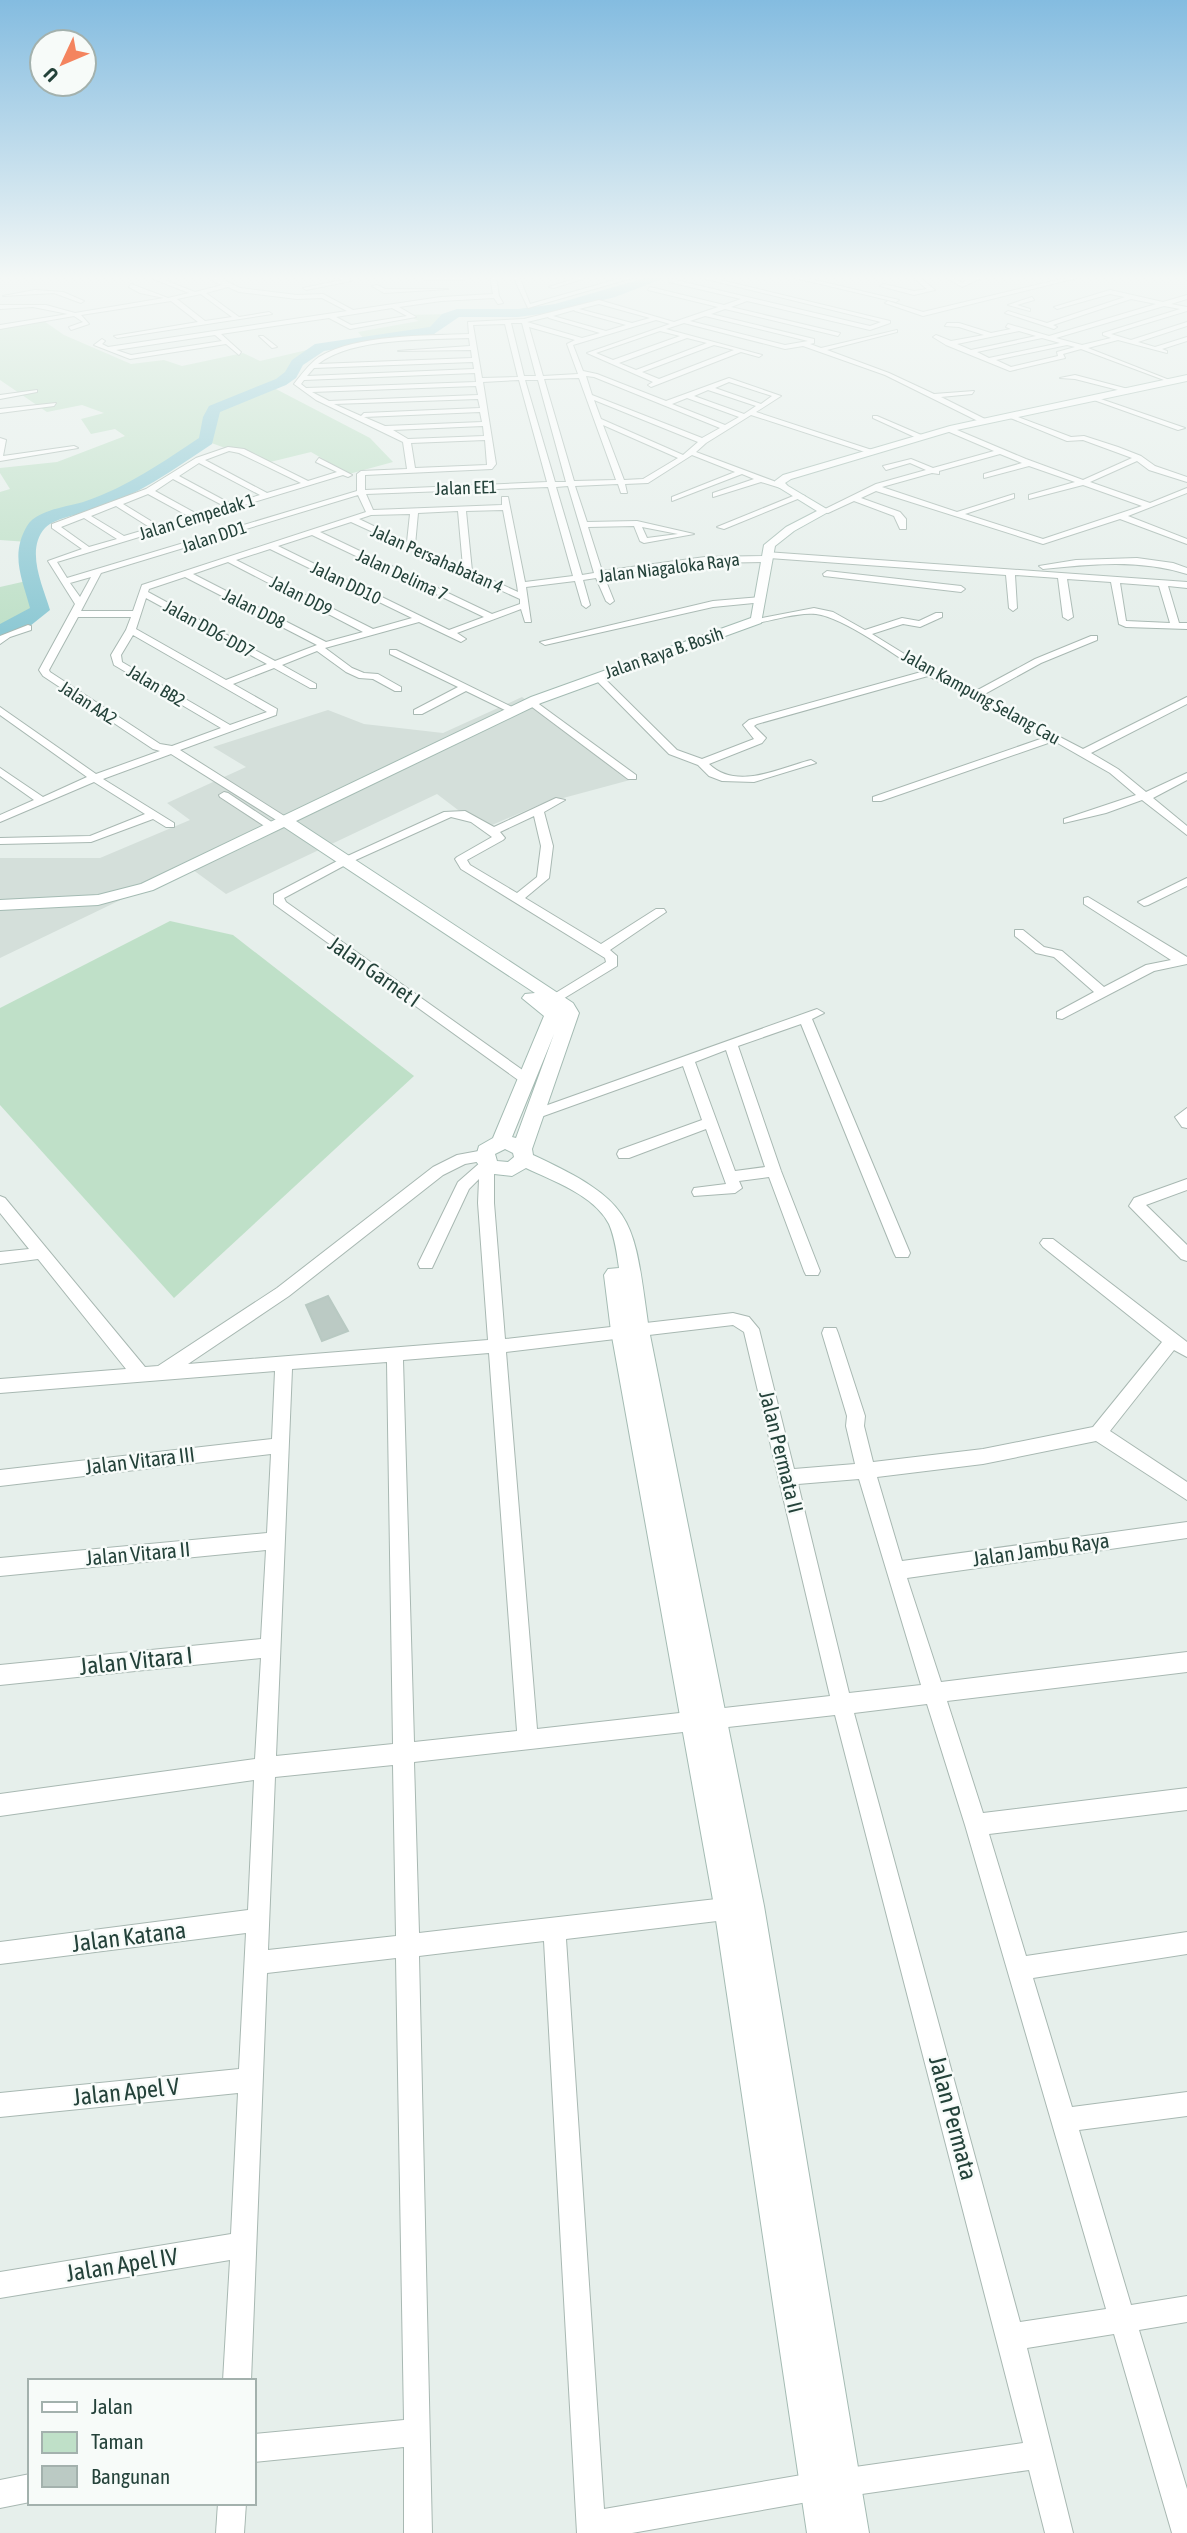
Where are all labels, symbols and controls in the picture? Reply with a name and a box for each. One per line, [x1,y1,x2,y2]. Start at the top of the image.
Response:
north arrow [28,28,98,98]
text: U [39,63,63,86]
street label: Jalan EE1 [435,476,497,499]
street label: Jalan Cempedak 1 [136,489,257,544]
street label: Jalan DD1 [179,516,249,557]
street label: Jalan Persahabatan 4 [368,520,507,597]
street label: Jalan Delima 7 [353,544,451,605]
street label: Jalan Niagaloka Raya [597,548,741,587]
street label: Jalan DD10 [308,557,385,609]
street label: Jalan DD9 [267,571,336,620]
street label: Jalan DD8 [220,584,289,633]
street label: Jalan DD6-DD7 [160,595,258,662]
street label: Jalan Raya B. Bosih [602,622,726,683]
street label: Jalan Kampung Selang Cau [899,644,1064,749]
street label: Jalan BB2 [123,660,189,711]
street label: Jalan AA2 [55,676,121,729]
street label: Jalan Garnet I [324,931,425,1011]
street label: Jalan Permata II [755,1388,809,1515]
street label: Jalan Vitara III [84,1441,196,1479]
street label: Jalan Jambu Raya [971,1528,1111,1570]
street label: Jalan Vitara II [85,1536,191,1570]
street label: Jalan Vitara I [78,1641,194,1680]
street label: Jalan Katana [70,1916,187,1957]
street label: Jalan Permata [924,2053,983,2183]
street label: Jalan Apel V [71,2072,181,2111]
street label: Jalan Apel IV [64,2242,180,2287]
legend [28,2379,256,2505]
text: Jalan [91,2394,133,2418]
text: Taman [91,2429,144,2453]
text: Bangunan [91,2464,170,2488]

